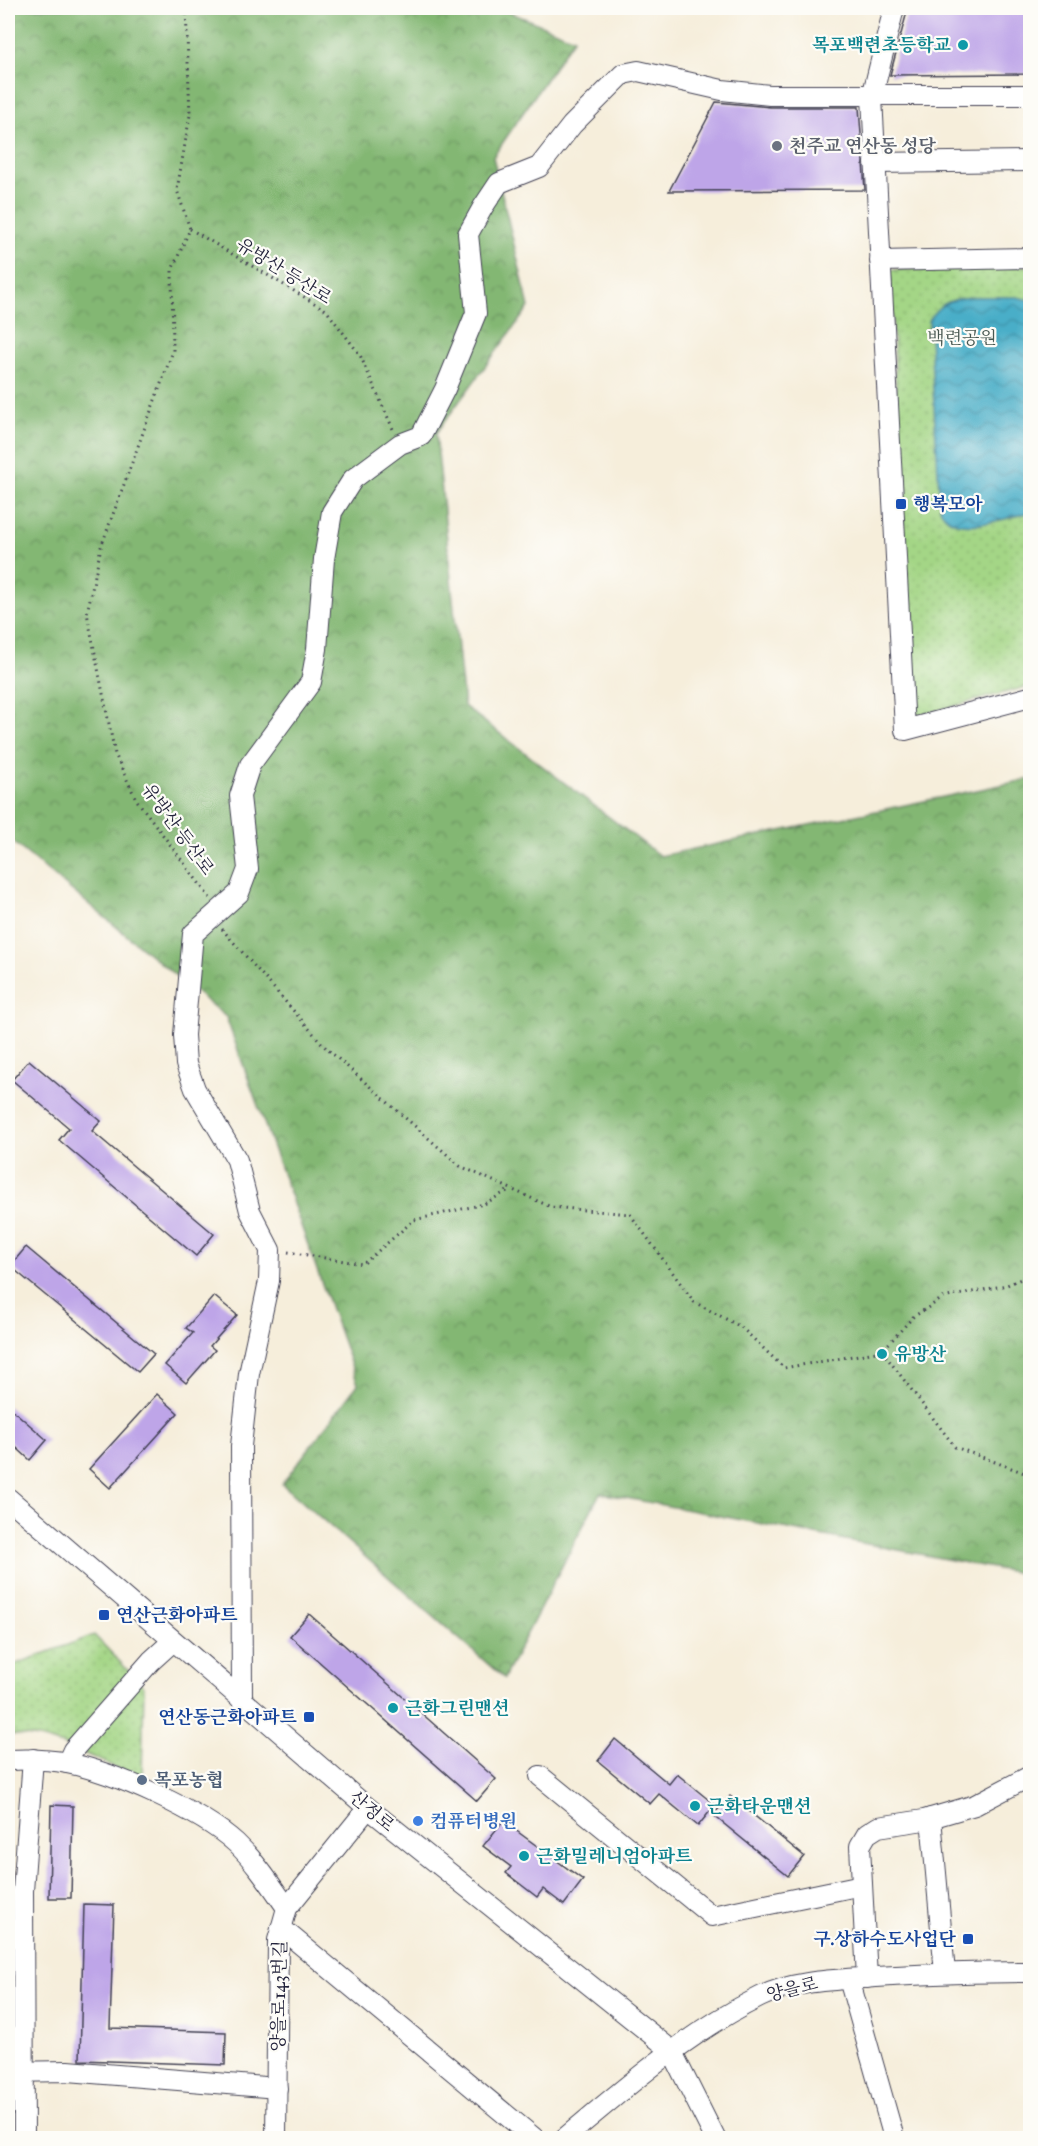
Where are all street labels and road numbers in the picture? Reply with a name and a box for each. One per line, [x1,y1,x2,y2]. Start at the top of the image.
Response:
street label: 유방산 등산로 [232,233,336,309]
street label: 유방산 등산로 [137,779,219,879]
street label: 산정로 [345,1786,399,1836]
street label: 양을로143번길 [267,1940,291,2052]
street label: 양을로 [764,1972,820,2006]

